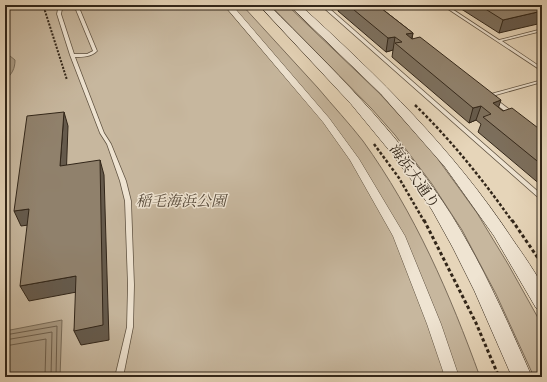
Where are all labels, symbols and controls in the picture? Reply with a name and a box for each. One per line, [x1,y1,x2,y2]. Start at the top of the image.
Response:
street label: 海浜大通り [386,140,444,212]
park label: 稲毛海浜公園 [136,191,229,210]

